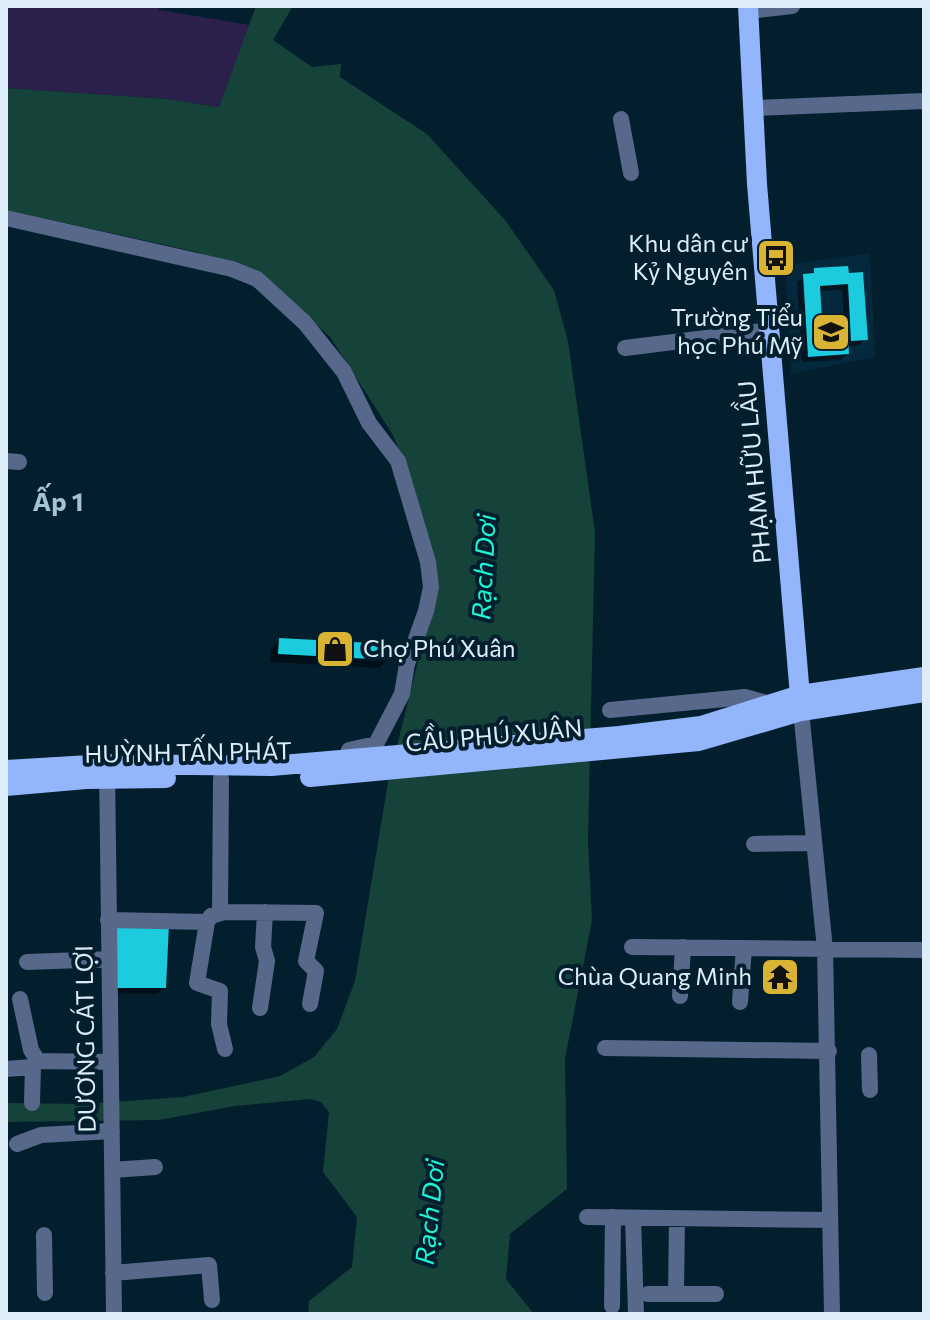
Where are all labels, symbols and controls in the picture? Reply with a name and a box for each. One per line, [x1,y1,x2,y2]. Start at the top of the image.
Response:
place label: Khu dân cư Kỷ Nguyên [628,228,749,285]
bus stop icon: Khu dân cư Kỷ Nguyên [755,237,797,279]
place label: Trường Tiểu học Phú Mỹ [671,302,803,359]
school or university icon: Trường Tiểu học Phú Mỹ [810,311,852,353]
street label: PHẠM HỮU LẦU [729,379,776,565]
district label: Ấp 1 [33,482,83,516]
water label: Rạch Dơi [464,512,501,621]
shop icon: Chợ Phú Xuân [314,628,356,670]
place label: Chợ Phú Xuân [363,633,515,662]
street label: CẦU PHÚ XUÂN [404,710,583,757]
street label: HUỲNH TẤN PHÁT [84,733,292,768]
street label: DƯƠNG CÁT LỢI [68,945,101,1133]
temple icon: Chùa Quang Minh [759,956,801,998]
place label: Chùa Quang Minh [558,961,752,990]
water label: Rạch Dơi [408,1156,450,1266]

